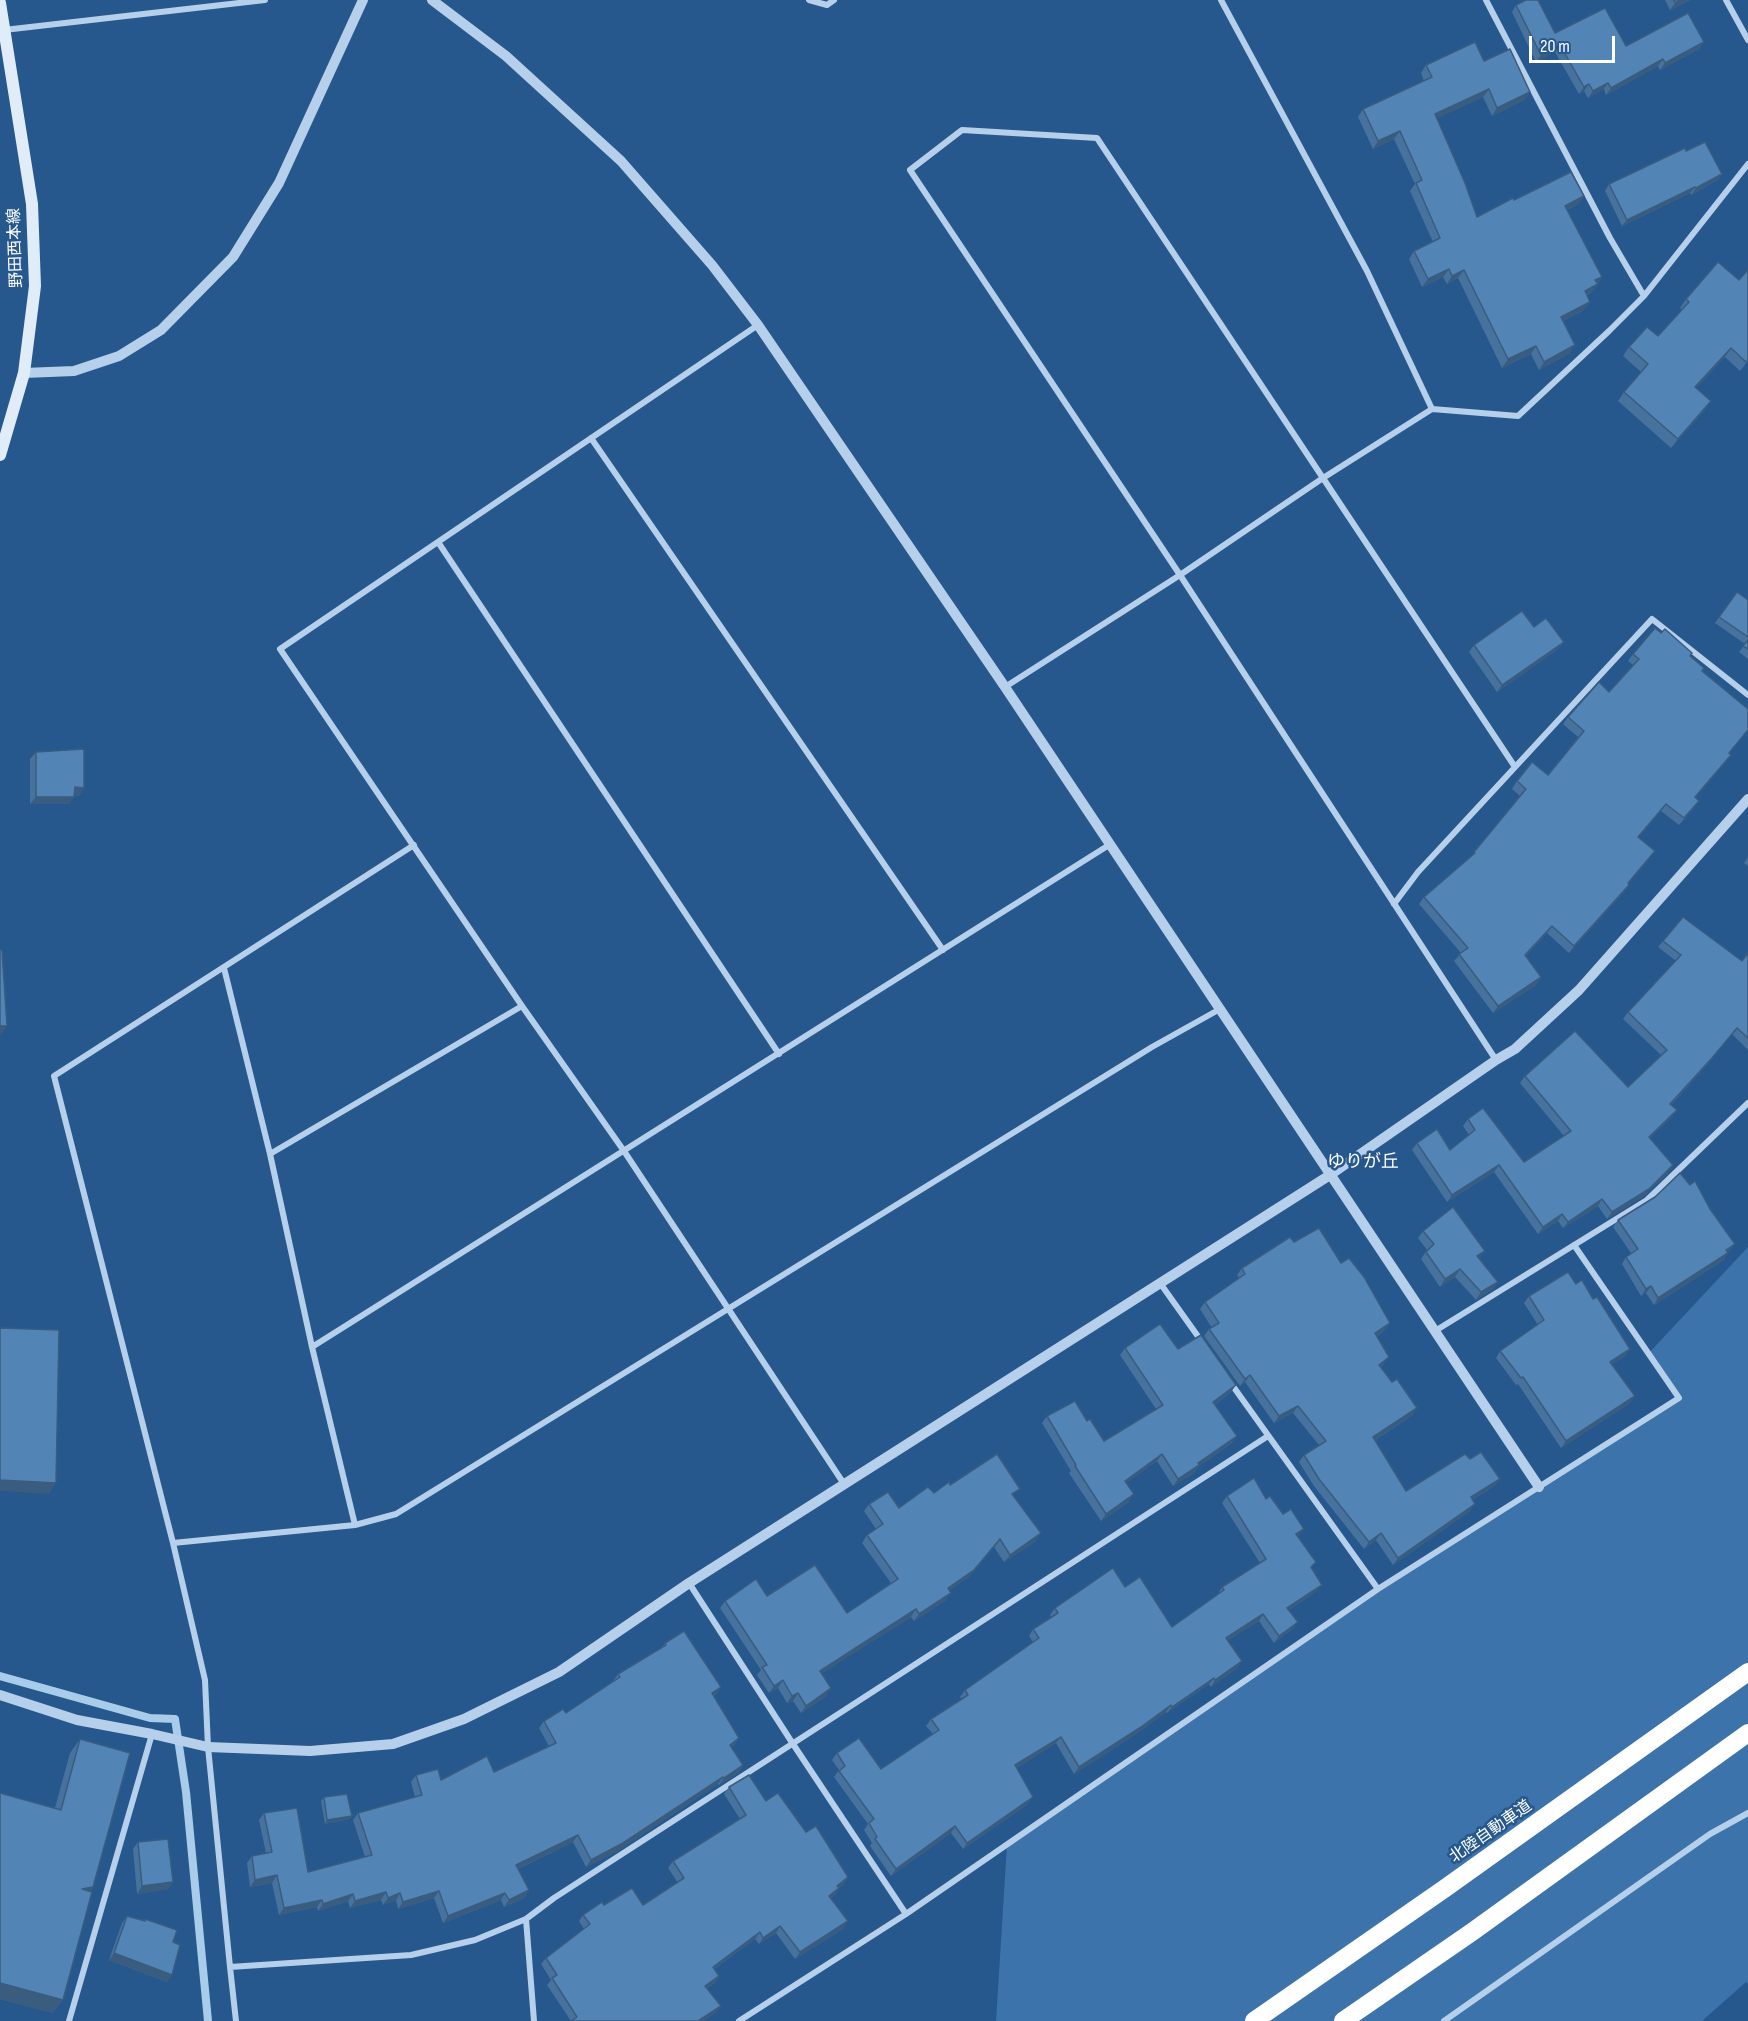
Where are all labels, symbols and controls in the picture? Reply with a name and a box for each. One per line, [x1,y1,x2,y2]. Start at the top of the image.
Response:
scale bar [1532,24,1618,62]
text: 20 m [1540,36,1570,57]
street label: 野田西本線 [5,208,27,288]
district label: ゆりが丘 [1327,1151,1399,1173]
street label: 北陸自動車道 [1446,1797,1536,1867]

